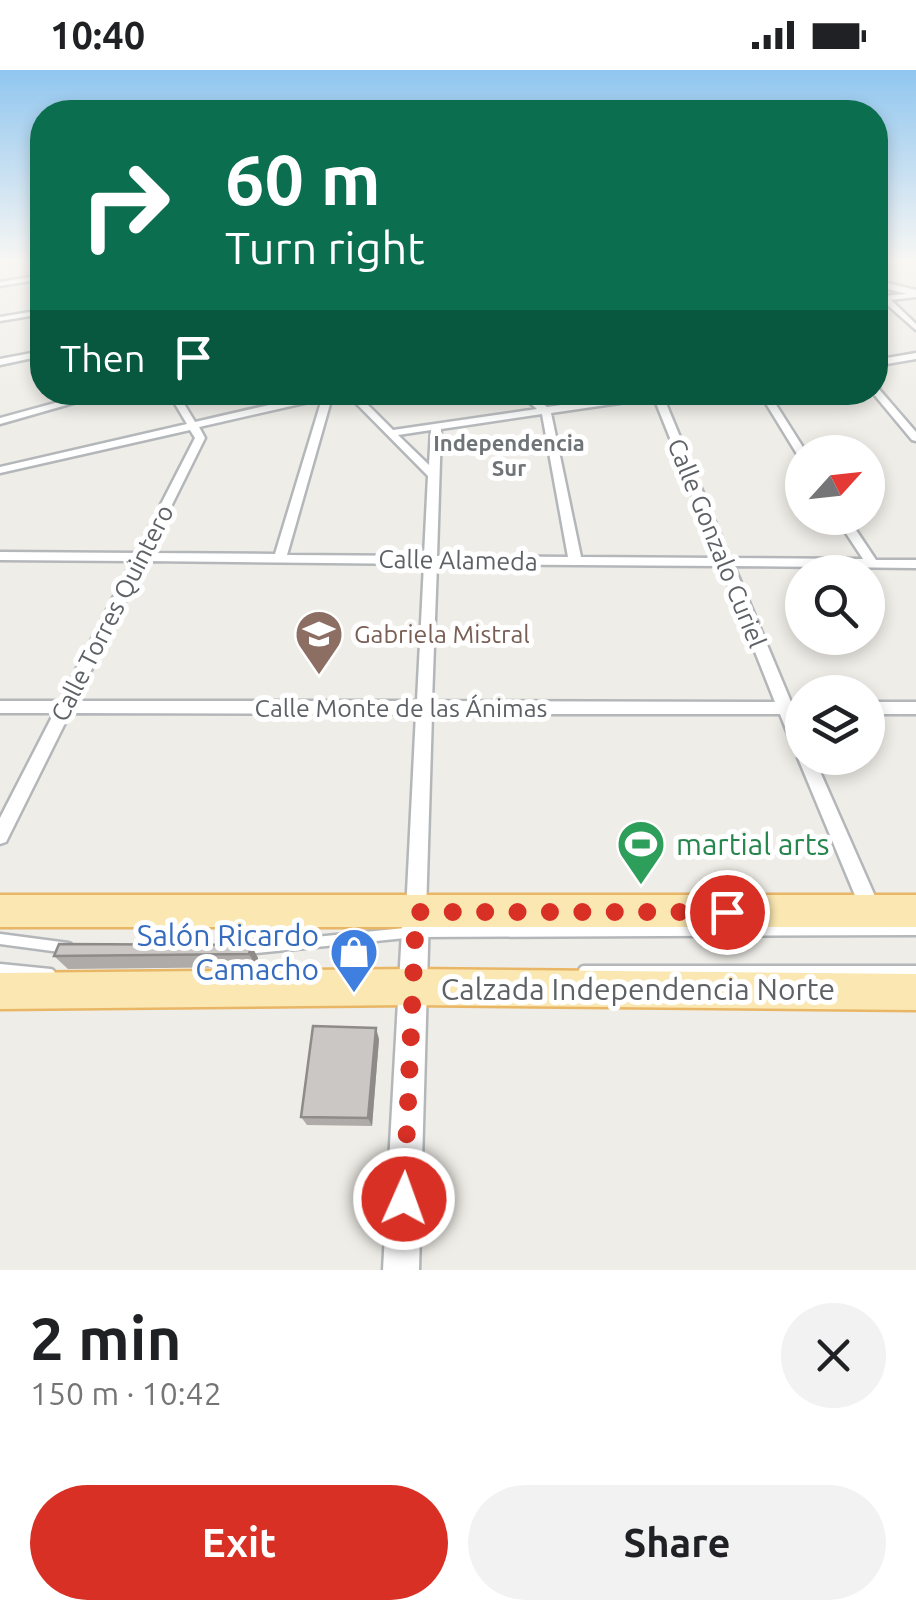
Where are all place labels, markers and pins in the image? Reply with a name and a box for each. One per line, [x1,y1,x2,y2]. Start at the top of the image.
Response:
school or university icon: Gabriela Mistral [293,608,345,676]
place label: Gabriela Mistral [354,620,530,648]
sports icon: martial arts [615,818,667,886]
place label: martial arts [676,827,830,861]
pin [685,870,770,955]
place label: Salón Ricardo Camacho [137,918,319,986]
shop icon: Salón Ricardo Camacho [328,926,380,994]

